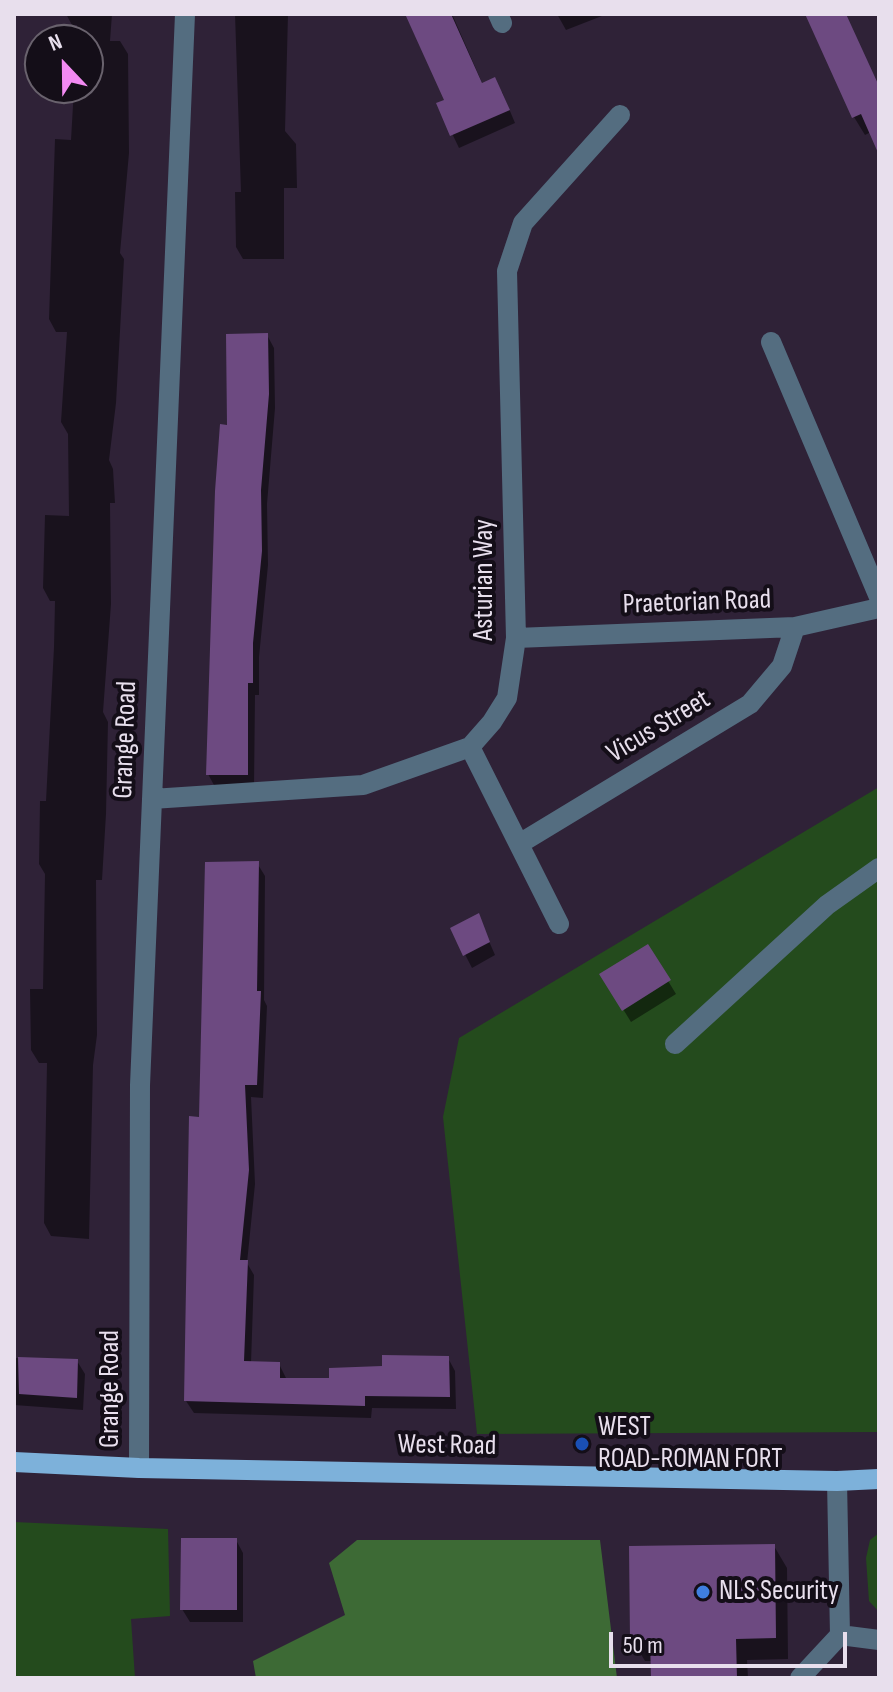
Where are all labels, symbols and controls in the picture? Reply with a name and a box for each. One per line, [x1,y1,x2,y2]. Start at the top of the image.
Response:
north arrow [24,24,104,104]
text: N [45,28,66,58]
street label: Asturian Way [468,519,502,641]
street label: Praetorian Road [622,584,772,622]
street label: Grange Road [107,681,145,799]
street label: Vicus Street [601,683,717,771]
street label: Grange Road [94,1330,128,1448]
place label: WEST ROAD-ROMAN FORT [598,1411,783,1477]
street label: West Road [397,1428,497,1464]
marker: WEST ROAD-ROMAN FORT [573,1435,591,1453]
place label: NLS Security [719,1575,839,1609]
marker: NLS Security [694,1583,712,1601]
scale bar [613,1616,851,1666]
text: 50 m [623,1631,663,1660]

